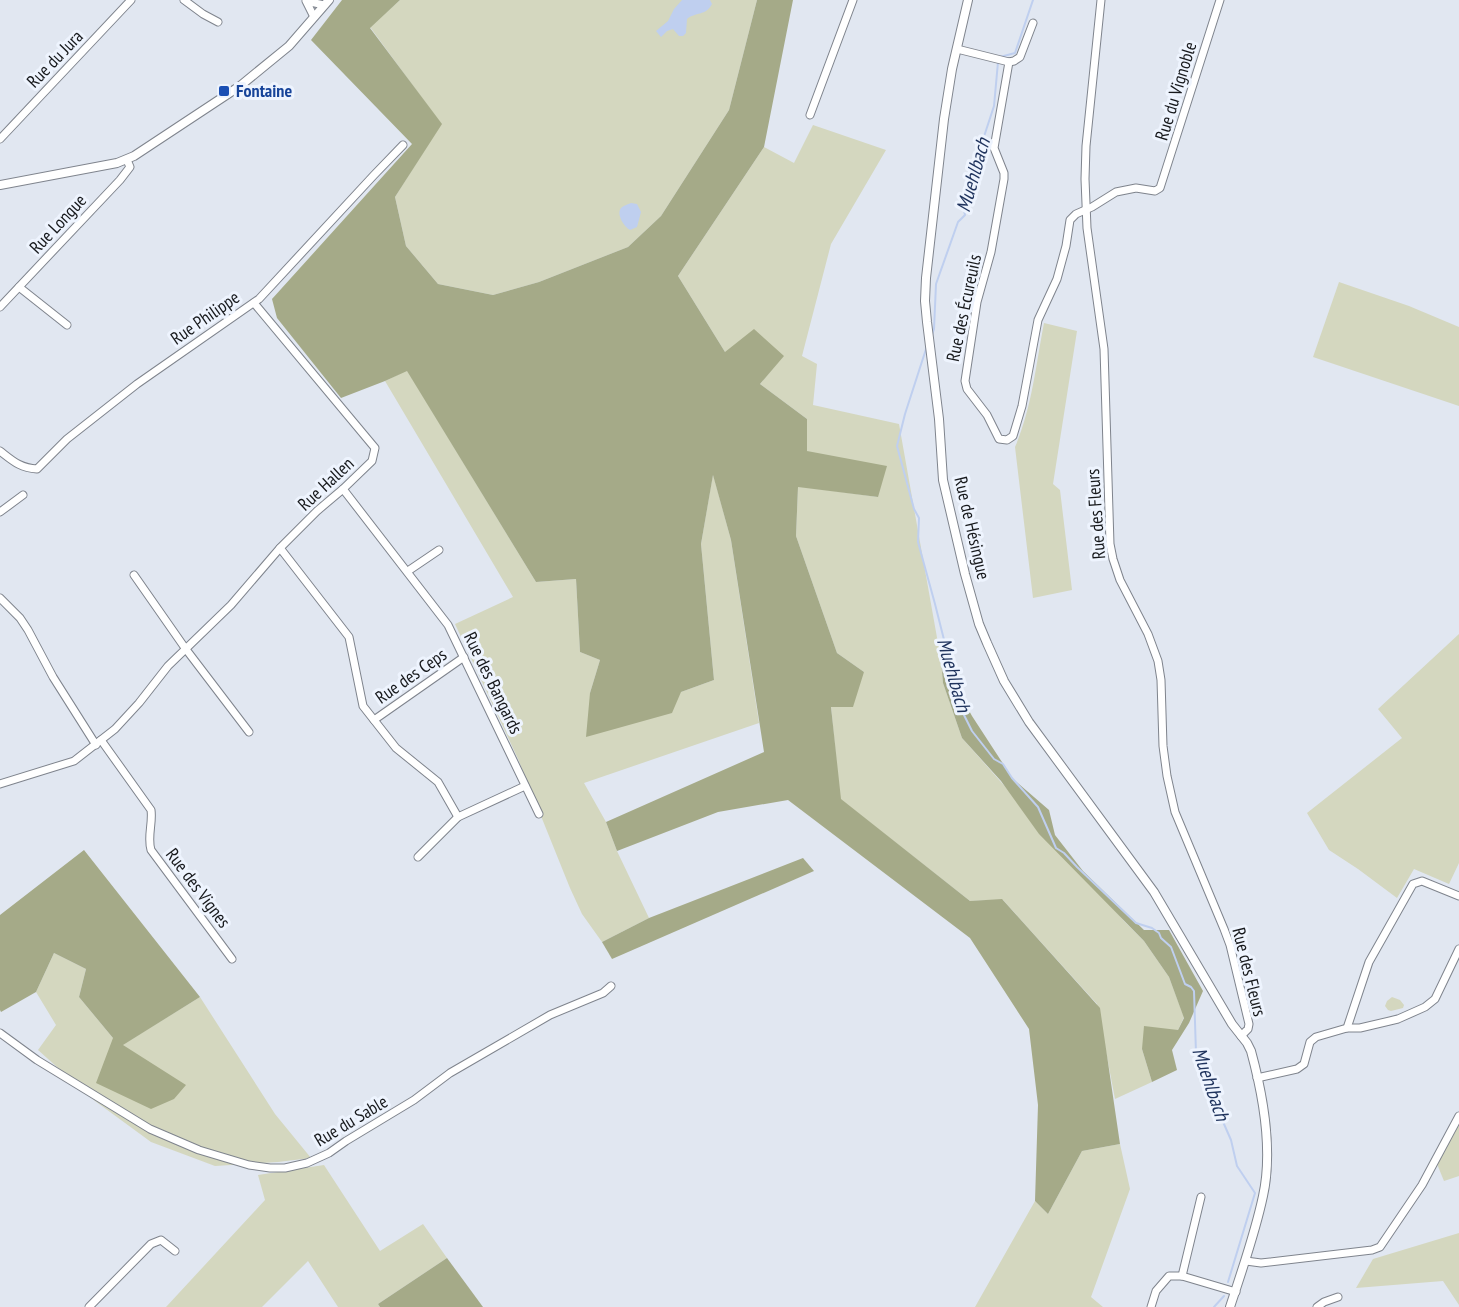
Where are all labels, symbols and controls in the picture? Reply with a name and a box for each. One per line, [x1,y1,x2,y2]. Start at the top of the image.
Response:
street label: Rue du Jura [22,25,88,92]
street label: Rue du Vignoble [1150,39,1201,143]
place label: Fontaine [236,79,292,102]
marker: Fontaine [217,84,231,98]
water label: Muehlbach [950,134,996,215]
street label: Rue Longue [24,189,91,258]
street label: Rue des Écureuils [941,252,986,364]
street label: Rue Philippe [166,286,244,350]
street label: Rue Hallen [293,452,358,515]
street label: Rue des Fleurs [1081,468,1110,560]
street label: Rue de Hésingue [950,474,995,582]
street label: Rue des Bangards [459,628,528,737]
water label: Muehlbach [931,635,977,716]
street label: Rue des Ceps [371,643,451,709]
street label: Rue des Vignes [161,843,236,932]
street label: Rue des Fleurs [1227,925,1272,1019]
water label: Muehlbach [1186,1044,1236,1125]
street label: Rue du Sable [310,1090,392,1151]

